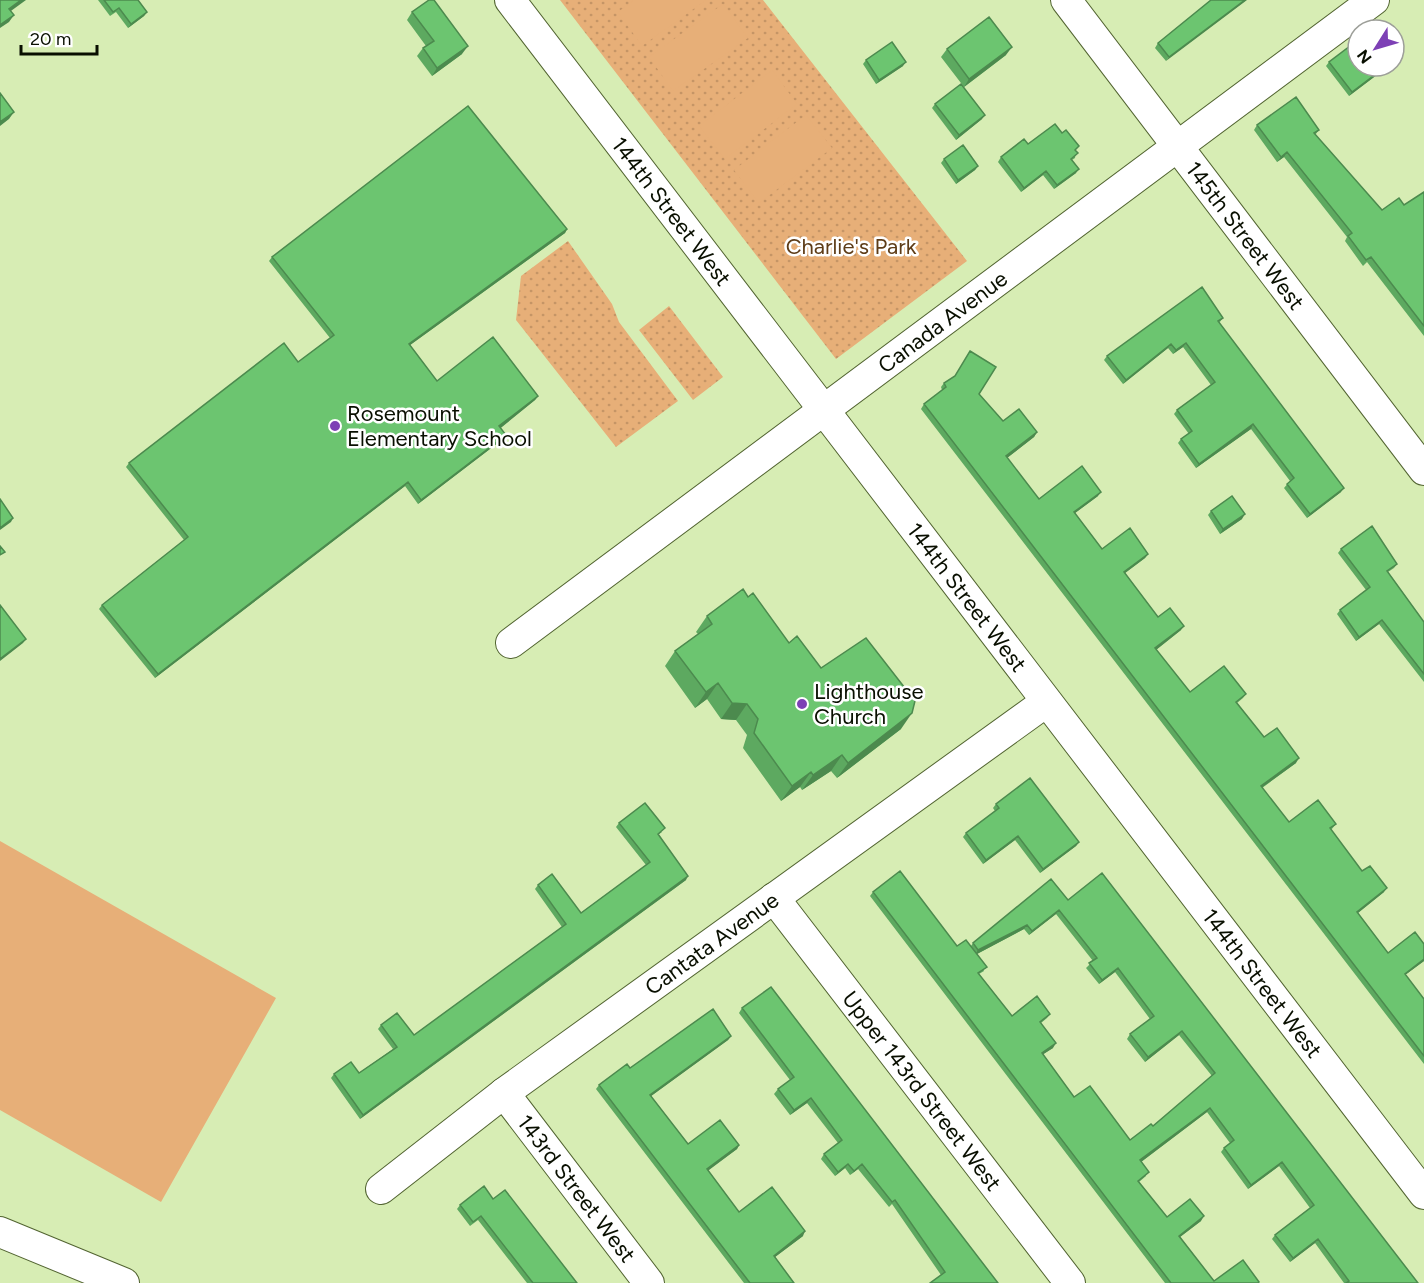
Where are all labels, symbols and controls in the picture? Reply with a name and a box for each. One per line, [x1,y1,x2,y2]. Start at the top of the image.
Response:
scale bar [21,18,98,56]
north arrow [1346,18,1406,78]
text: 20 m [30,28,71,50]
text: N [1353,46,1376,67]
street label: 144th Street West [606,132,737,291]
street label: 145th Street West [1180,156,1310,315]
park label: Charlie's Park [786,233,917,260]
street label: Canada Avenue [873,265,1013,379]
place label: Rosemount Elementary School [347,400,532,452]
marker: Rosemount Elementary School [328,419,342,433]
street label: 144th Street West [901,518,1032,677]
place label: Lighthouse Church [814,678,924,730]
marker: Lighthouse Church [795,697,809,711]
street label: Cantata Avenue [640,886,784,1001]
street label: 144th Street West [1197,904,1328,1063]
street label: Upper 143rd Street West [836,986,1007,1196]
street label: 143rd Street West [512,1110,641,1268]

